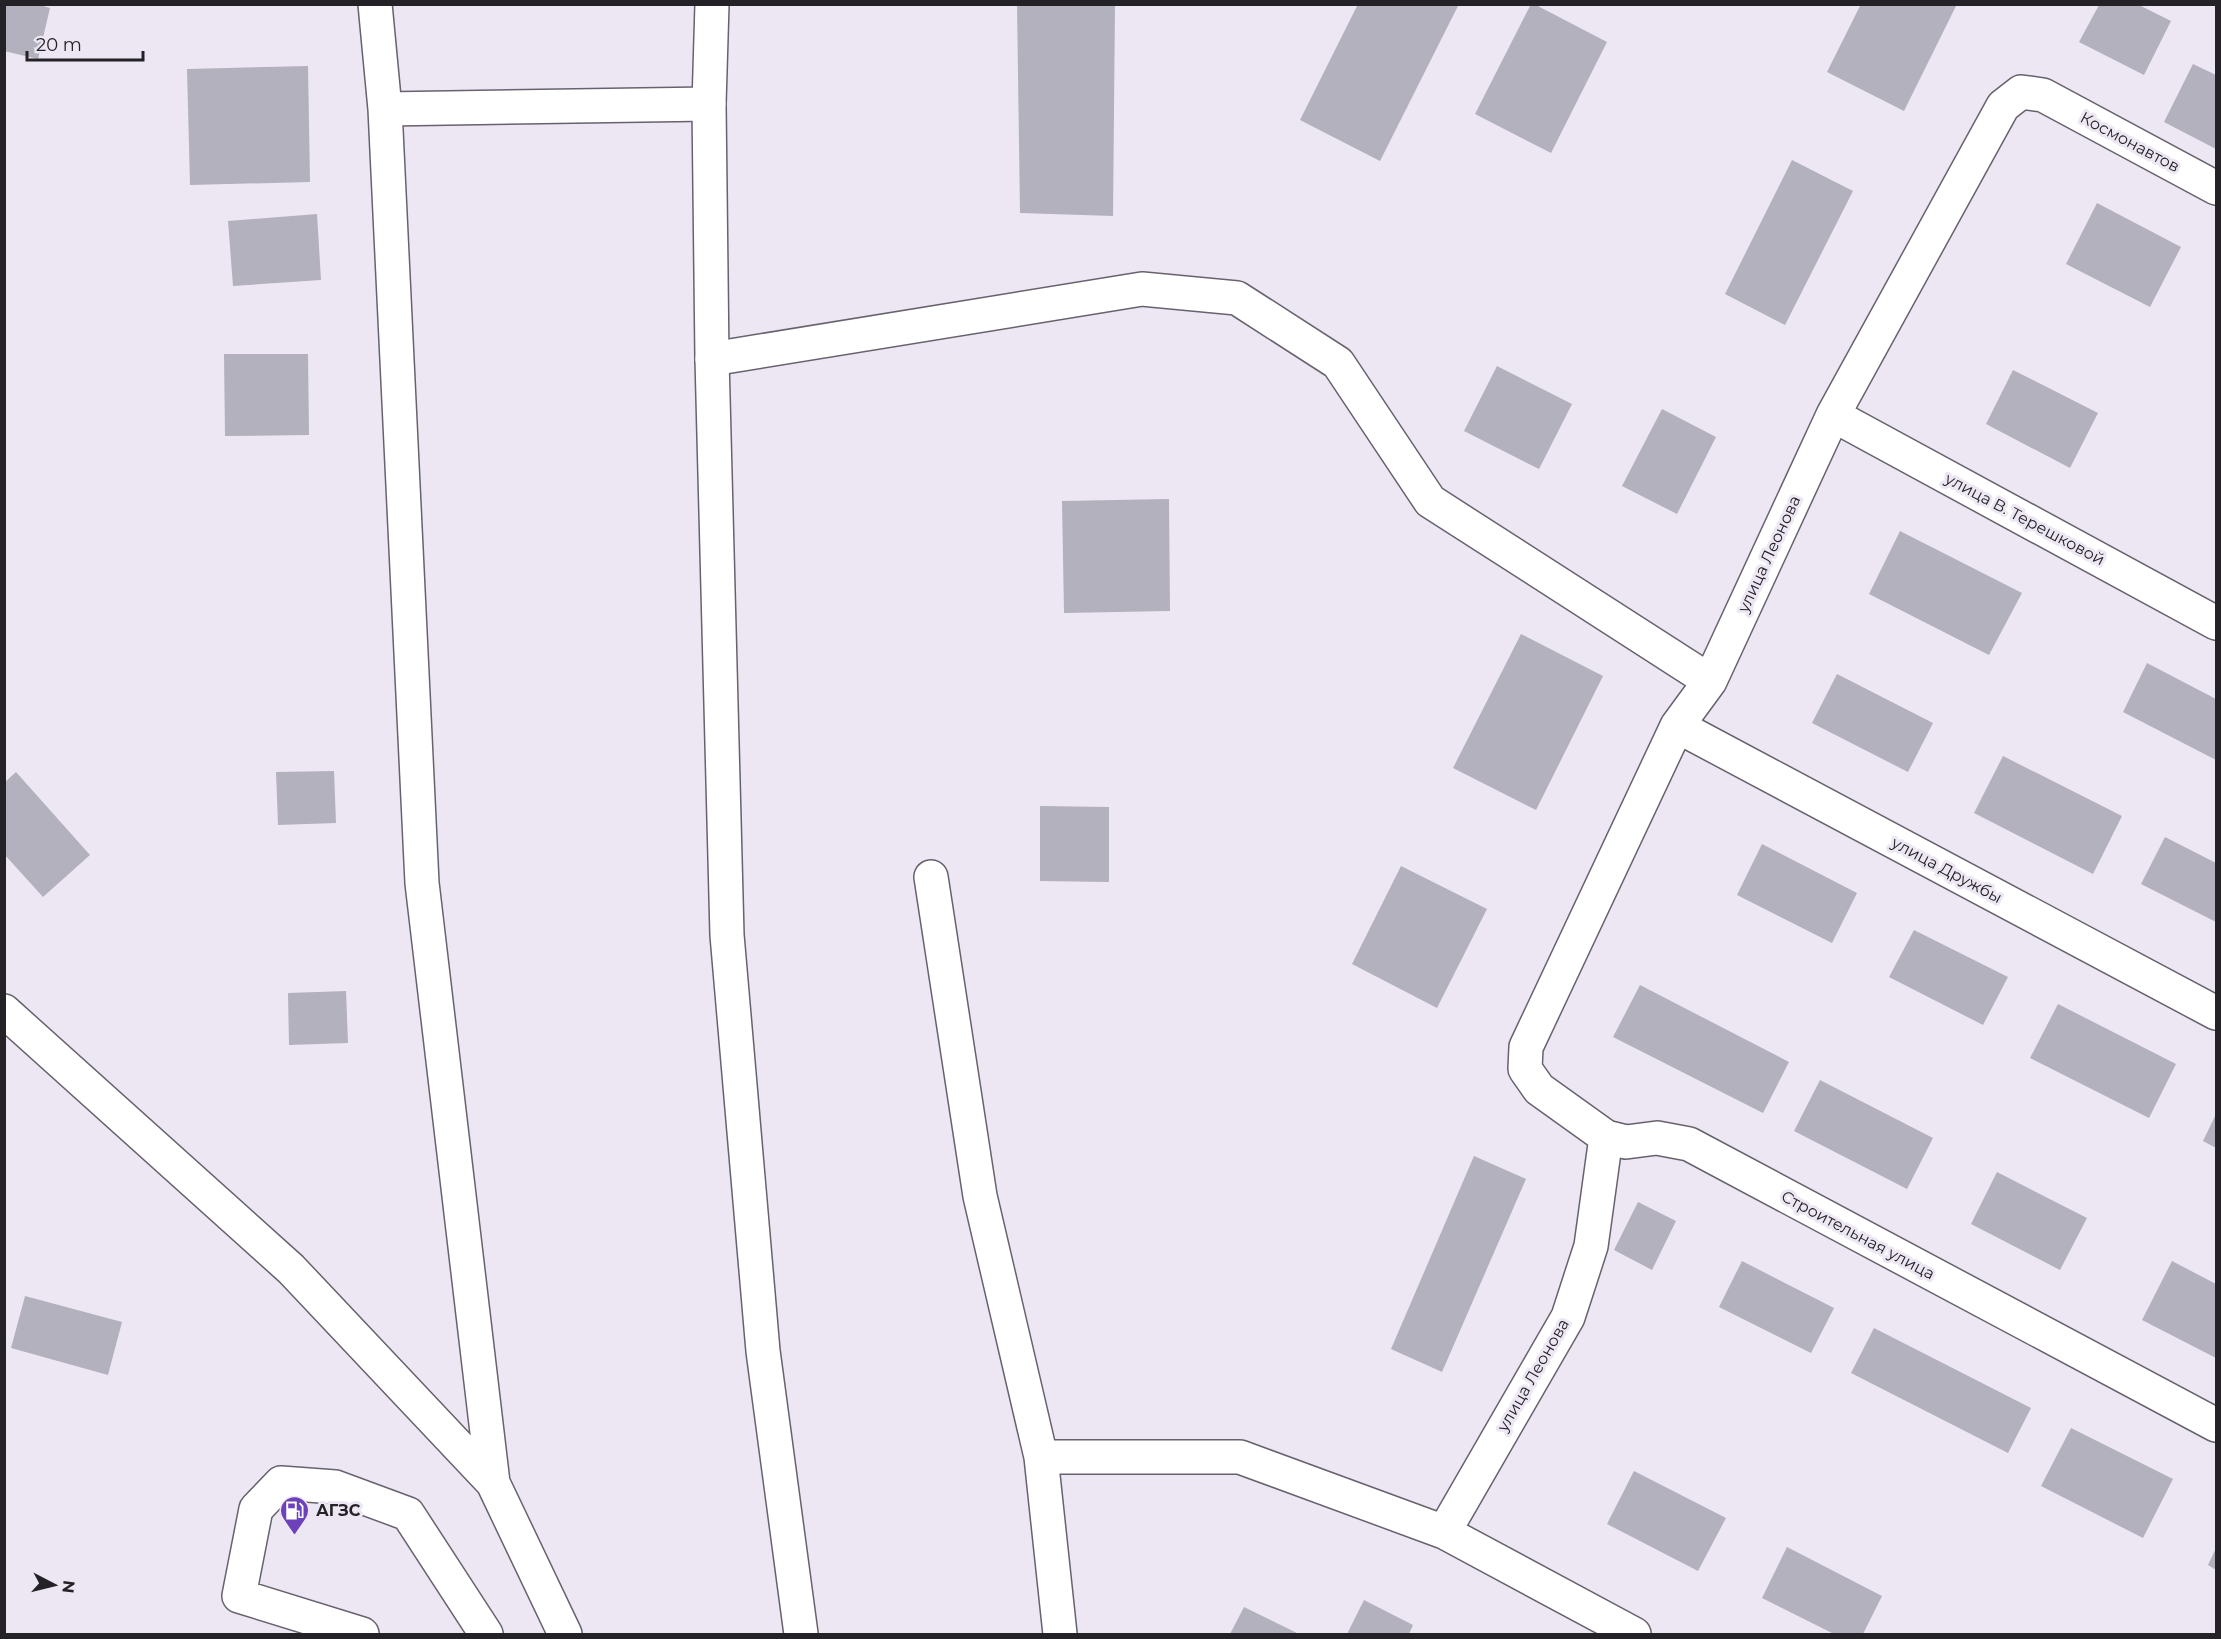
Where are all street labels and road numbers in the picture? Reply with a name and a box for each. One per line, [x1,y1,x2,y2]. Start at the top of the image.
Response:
street label: Космонавтов [2077,108,2183,176]
street label: улица В. Терешковой [1941,468,2108,569]
street label: улица Леонова [1733,493,1804,616]
street label: улица Дружбы [1888,832,2006,907]
street label: Строительная улица [1778,1186,1938,1284]
street label: улица Леонова [1493,1315,1573,1436]

